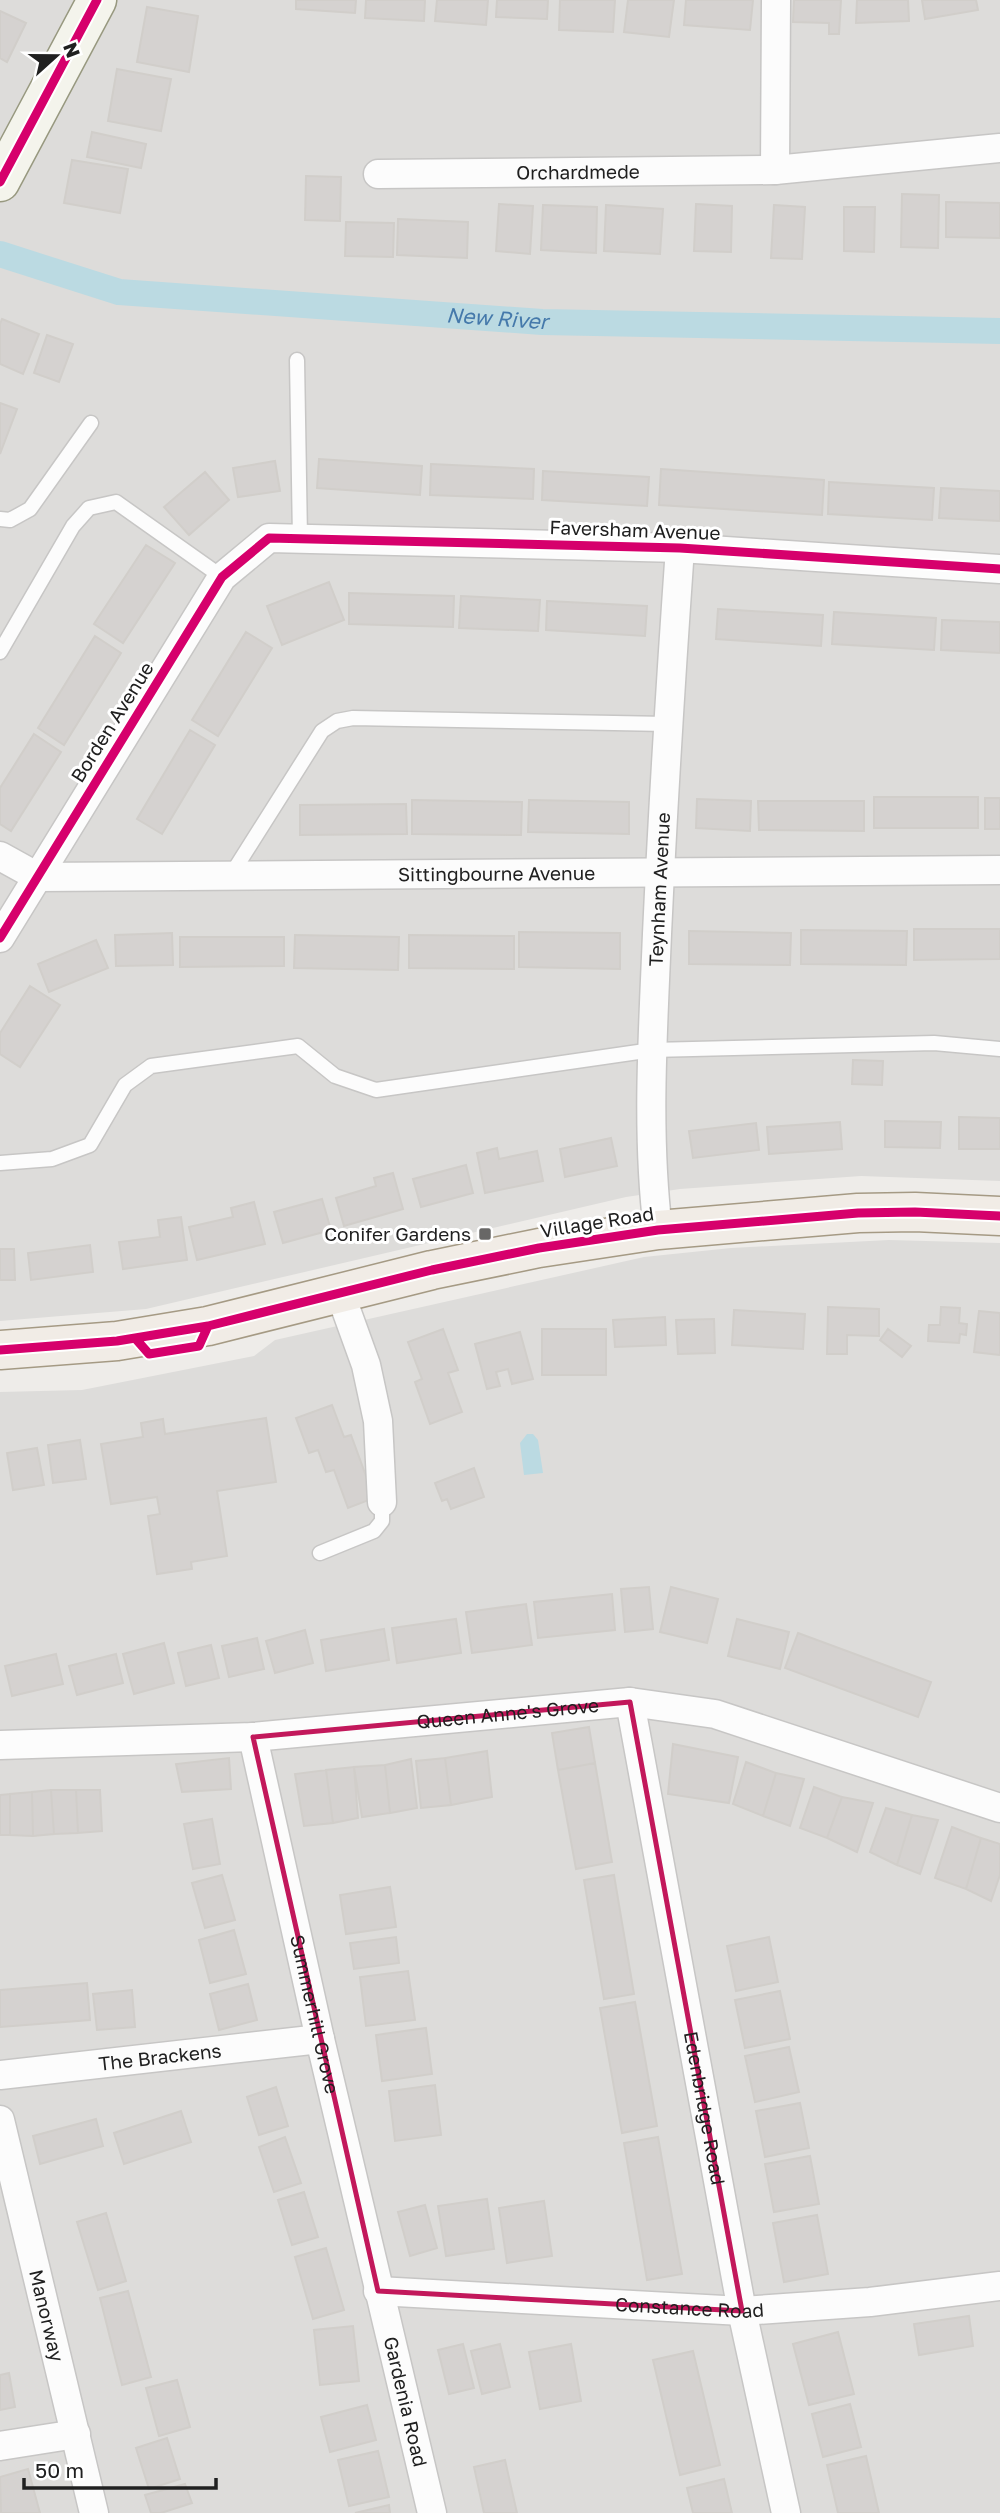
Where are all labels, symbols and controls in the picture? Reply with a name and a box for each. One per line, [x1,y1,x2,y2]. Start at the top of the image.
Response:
north arrow [21,21,91,91]
text: N [59,39,86,61]
street label: Orchardmede [516,159,640,184]
water label: New River [445,301,551,334]
street label: Faversham Avenue [549,515,721,544]
street label: Borden Avenue [65,657,158,786]
street label: Teynham Avenue [644,812,674,967]
street label: Sittingbourne Avenue [398,861,595,885]
street label: Village Road [538,1201,655,1242]
place label: Conifer Gardens [324,1222,471,1245]
marker: Conifer Gardens [477,1226,493,1242]
street label: Queen Anne's Grove [416,1693,600,1733]
street label: Summerhill Grove [286,1932,345,2096]
street label: Edenbridge Road [680,2029,731,2187]
street label: The Brackens [97,2038,223,2075]
street label: Manorway [25,2267,69,2364]
street label: Constance Road [615,2292,765,2322]
street label: Gardenia Road [380,2334,433,2469]
scale bar [24,2446,217,2490]
text: 50 m [35,2457,84,2483]

